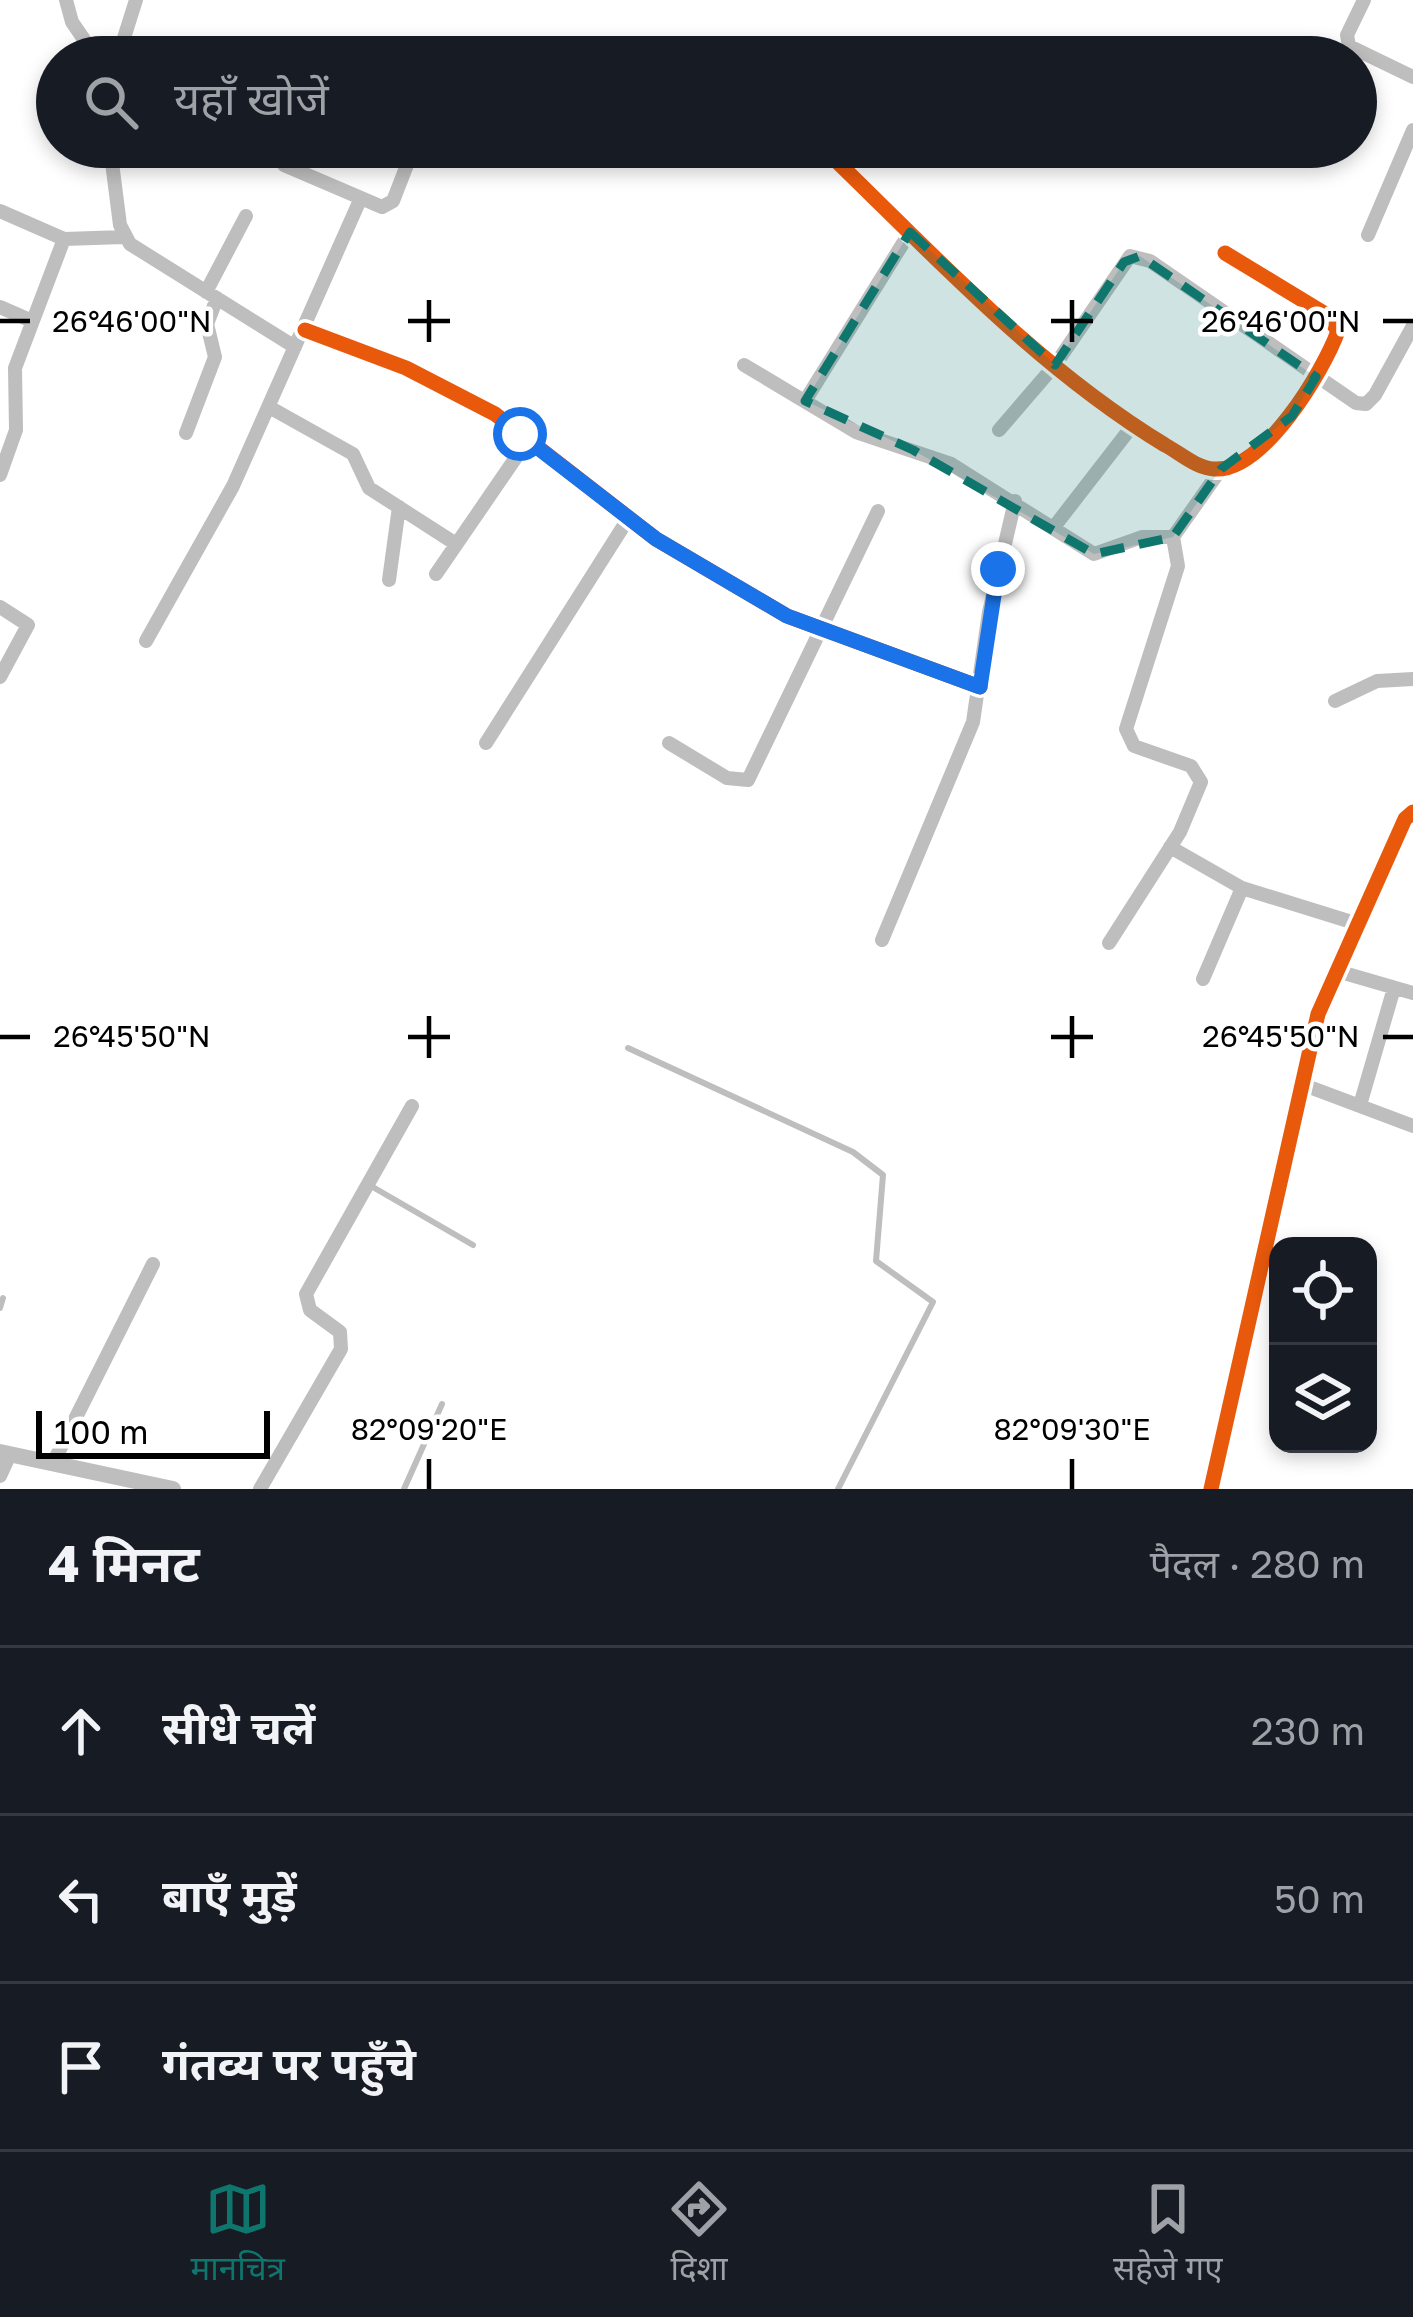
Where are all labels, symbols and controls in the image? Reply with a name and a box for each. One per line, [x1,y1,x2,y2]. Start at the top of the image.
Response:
search box [36,36,1377,168]
icon: search [78,69,144,135]
text: यहाँ खोजें [174,71,329,125]
text: 26°46'00"N [52,303,212,339]
text: 26°46'00"N [1201,303,1361,339]
route start [493,407,547,461]
route end [971,542,1025,596]
text: 26°45'50"N [53,1018,211,1054]
text: 26°45'50"N [1202,1018,1360,1054]
map controls [1269,1237,1377,1453]
button: locate [1269,1237,1377,1345]
button: layers [1269,1345,1377,1453]
scale bar [36,1405,270,1458]
text: 82°09'20"E [351,1411,507,1447]
text: 82°09'30"E [994,1411,1150,1447]
text: 100 m [54,1412,148,1451]
text: 4 मिनट [48,1532,200,1593]
text: पैदल · 280 m [1150,1540,1365,1587]
icon: ahead [48,1698,114,1764]
text: सीधे चलें [162,1700,315,1754]
text: 230 m [1251,1707,1365,1754]
icon: left [48,1866,114,1932]
text: बाएँ मुड़ें [162,1868,297,1922]
text: 50 m [1274,1875,1365,1922]
icon: arrive [48,2034,114,2100]
text: गंतव्य पर पहुँचे [162,2036,416,2090]
tab: मानचित्र [191,2176,285,2293]
tab: दिशा [666,2176,732,2293]
tab: सहेजे गए [1113,2176,1222,2293]

